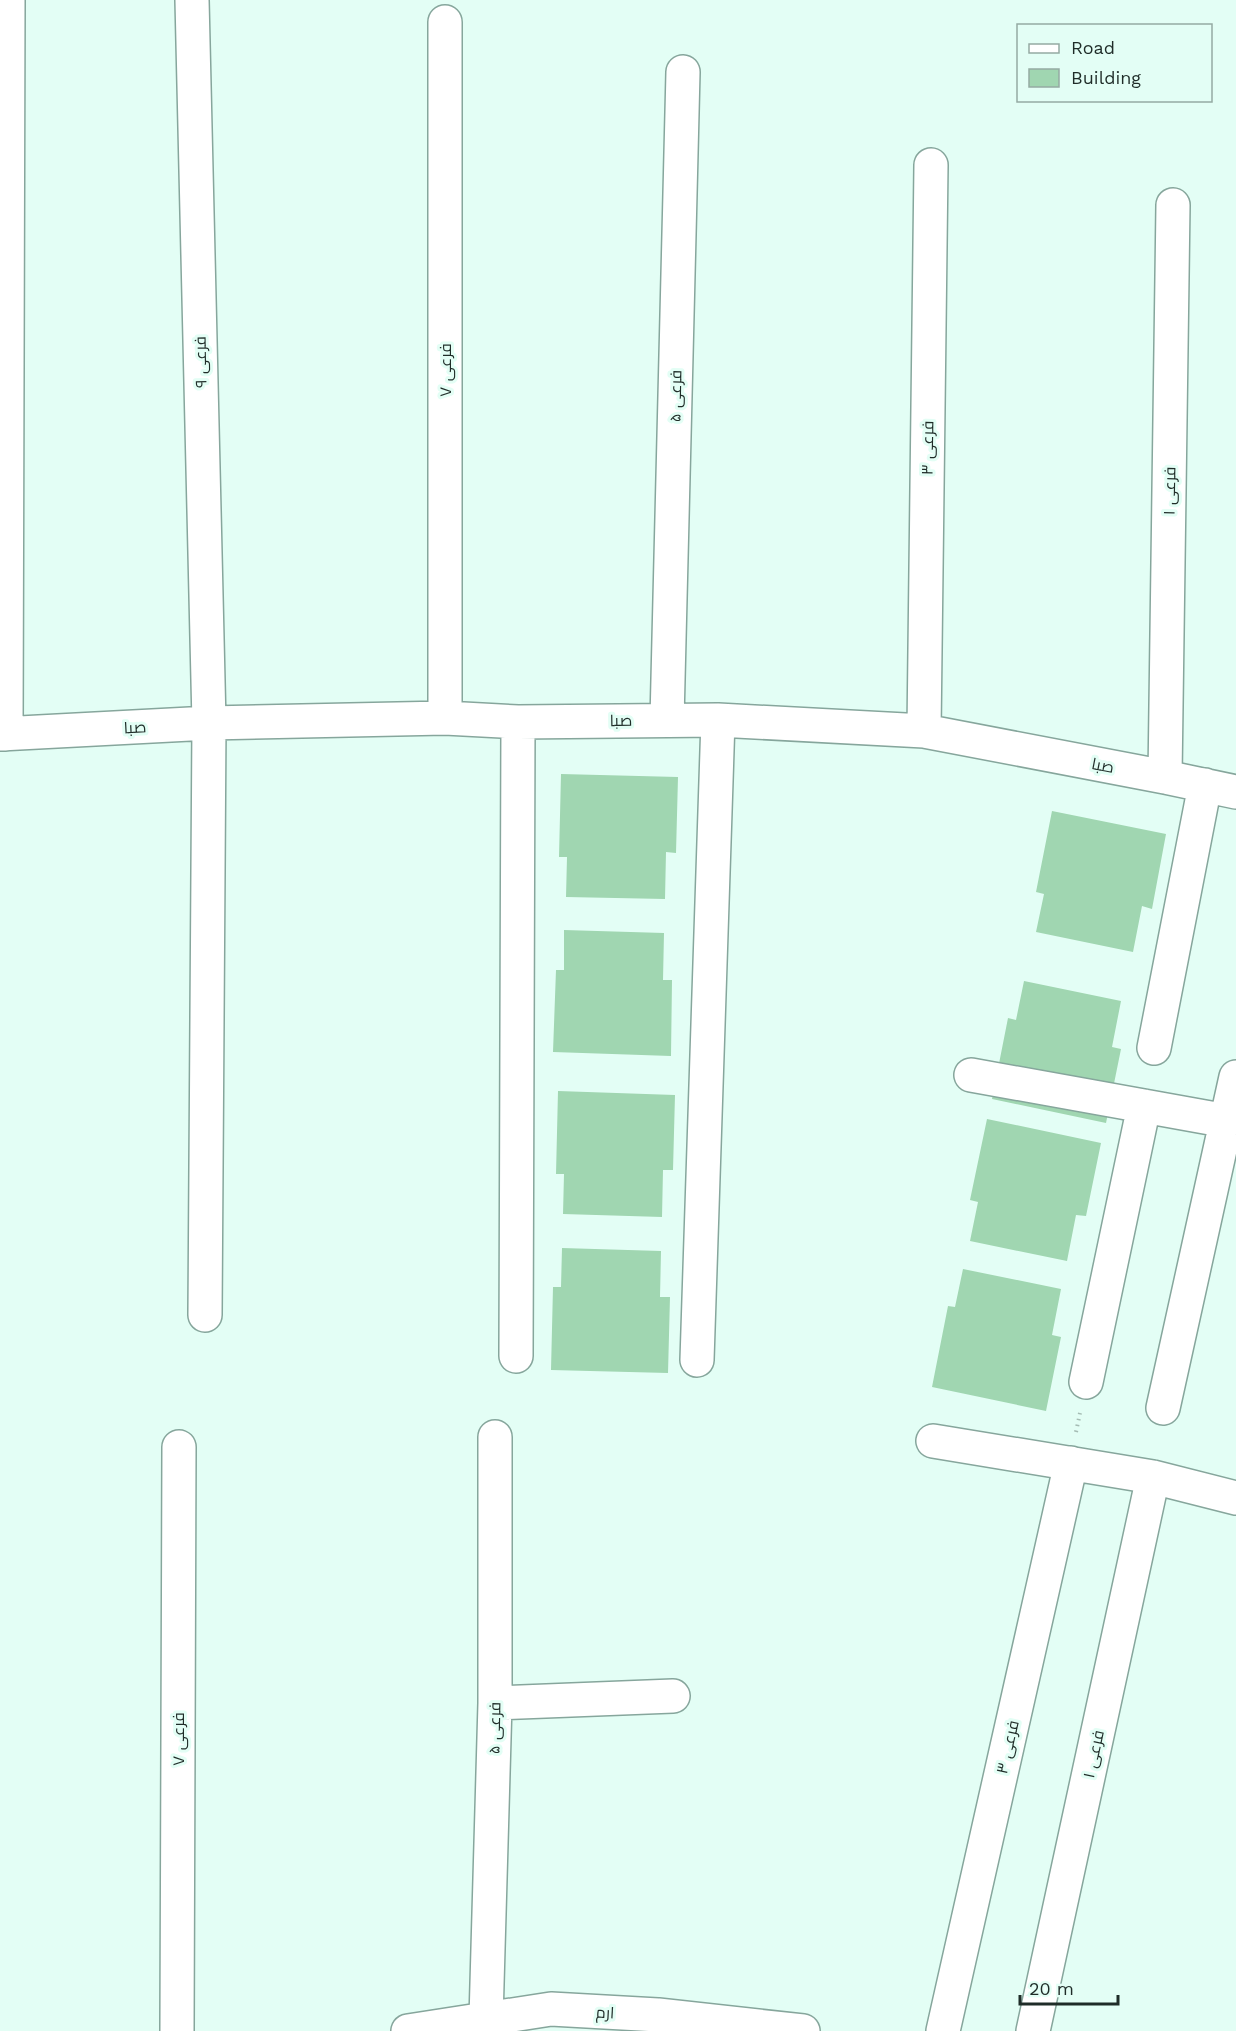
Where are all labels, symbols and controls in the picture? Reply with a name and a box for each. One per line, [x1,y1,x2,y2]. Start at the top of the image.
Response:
legend [1017,24,1212,102]
text: Road [1071,37,1115,58]
text: Building [1071,67,1141,88]
street label: فرعی ۹ [191,336,211,388]
street label: فرعی ۷ [436,343,456,397]
street label: فرعی ۵ [666,370,686,422]
street label: فرعی ۳ [918,421,938,475]
street label: فرعی ۱ [1160,467,1180,515]
street label: صبا [610,711,632,730]
street label: صبا [123,717,147,738]
street label: صبا [1090,754,1116,777]
street label: فرعی ۵ [485,1702,505,1754]
street label: فرعی ۷ [169,1712,189,1766]
street label: فرعی ۳ [992,1718,1024,1776]
street label: فرعی ۱ [1079,1728,1109,1780]
scale bar [1020,1968,1118,2006]
text: 20 m [1029,1978,1074,1999]
street label: ارم [595,2003,615,2024]

